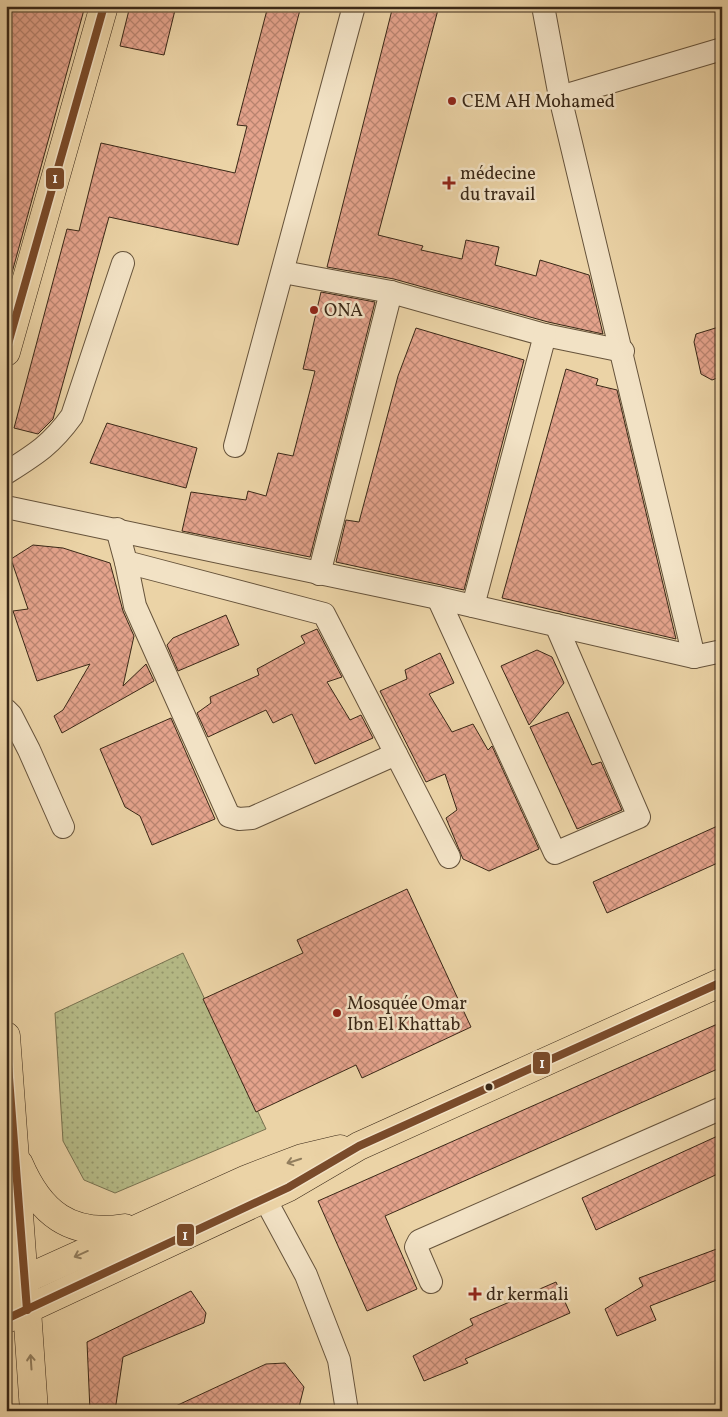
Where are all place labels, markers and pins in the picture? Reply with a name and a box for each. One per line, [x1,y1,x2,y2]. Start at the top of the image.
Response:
place label: CEM AH Mohamed [462,90,615,115]
marker: CEM AH Mohamed [446,95,458,107]
place label: médecine du travail [460,162,536,208]
marker: médecine du travail [442,176,456,190]
place label: ONA [324,299,363,324]
marker: ONA [308,304,320,316]
place label: Mosquée Omar Ibn El Khattab [347,992,467,1038]
marker: Mosquée Omar Ibn El Khattab [331,1007,343,1019]
unlabelled marker [484,1082,494,1092]
place label: dr kermali [486,1283,569,1308]
marker: dr kermali [468,1287,482,1301]

